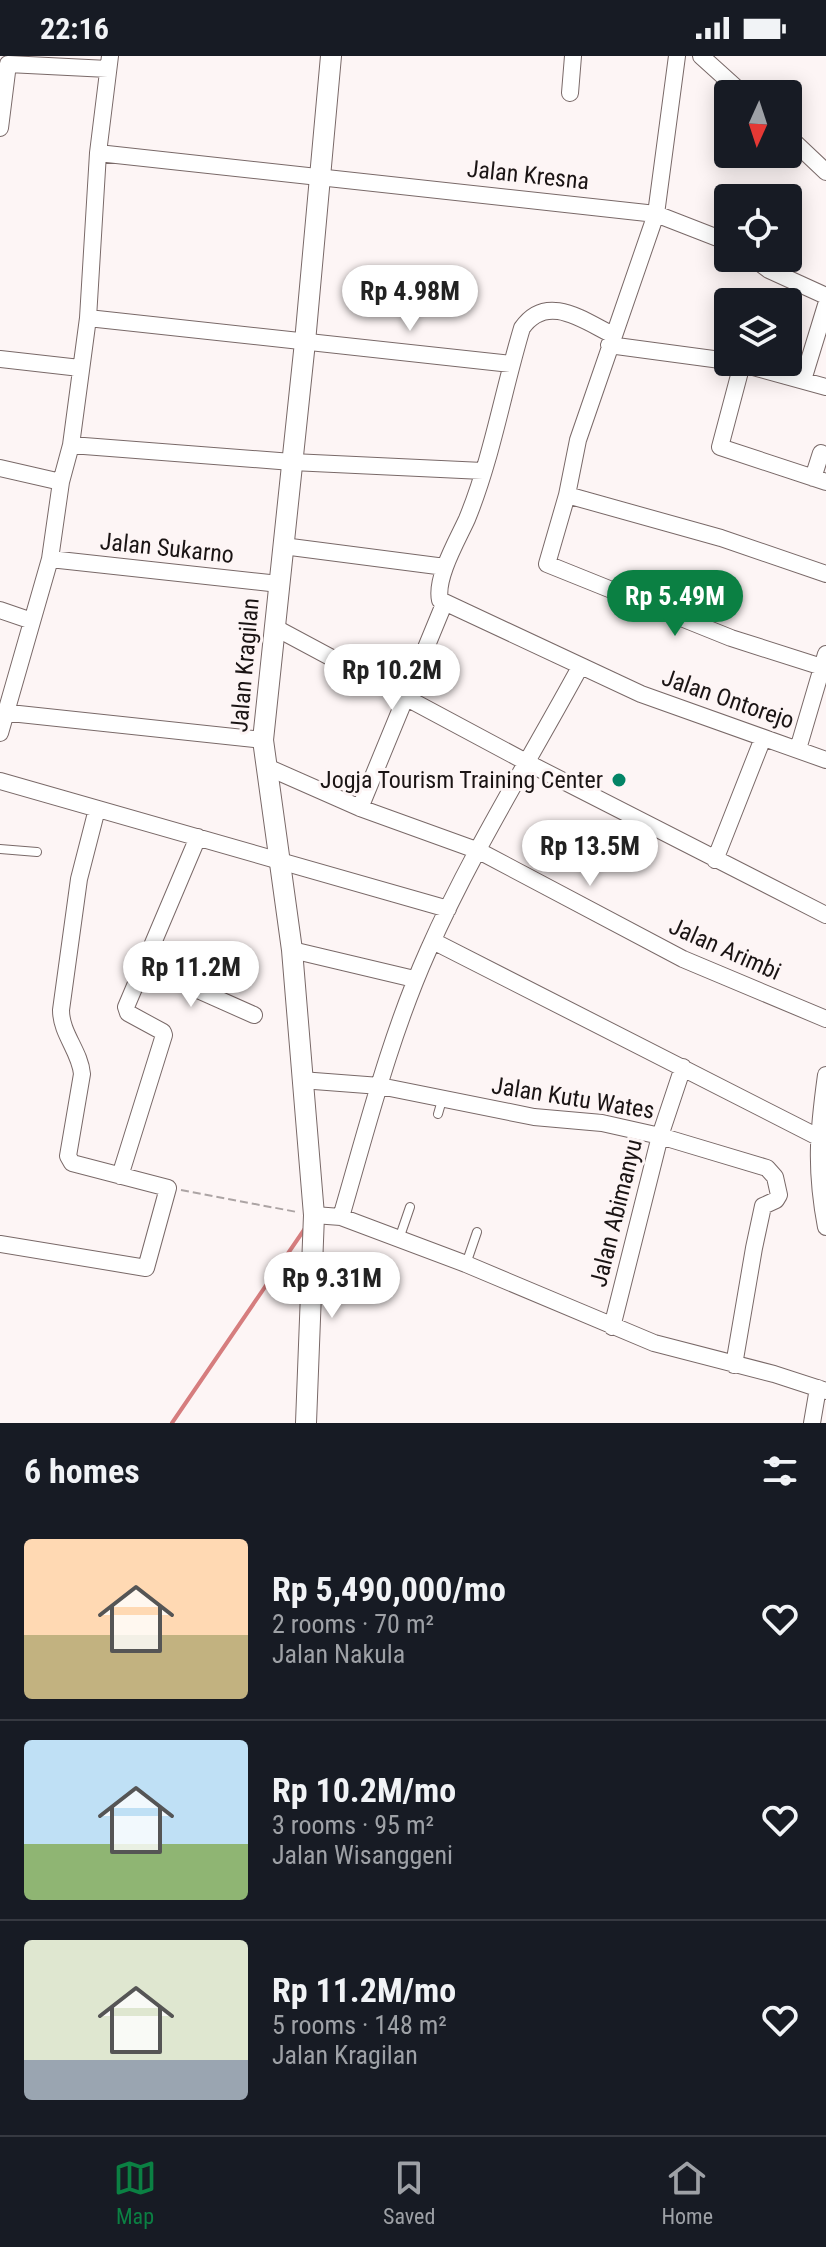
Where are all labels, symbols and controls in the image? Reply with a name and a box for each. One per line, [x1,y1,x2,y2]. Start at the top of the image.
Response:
text: 22:16 [40,11,109,46]
north arrow [714,80,802,168]
map controls [714,80,802,376]
street label: Jalan Kresna [466,155,590,195]
button: locate [714,184,802,272]
pin: Rp 4.98M [327,265,493,333]
text: Rp 4.98M [360,276,460,306]
button: layers [714,288,802,376]
street label: Jalan Sukarno [99,527,235,569]
pin: Rp 5.49M [592,570,758,638]
text: Rp 5.49M [625,581,725,611]
street label: Jalan Kragilan [225,597,265,733]
pin: Rp 10.2M [309,644,475,712]
text: Rp 10.2M [342,655,442,685]
street label: Jalan Ontorejo [658,663,798,735]
place label: Jogja Tourism Training Center [320,766,603,794]
marker: Jogja Tourism Training Center [610,771,628,789]
pin: Rp 13.5M [507,820,673,888]
text: Rp 13.5M [540,831,640,861]
street label: Jalan Arimbi [665,912,785,986]
pin: Rp 11.2M [108,941,274,1009]
text: Rp 11.2M [141,952,241,982]
street label: Jalan Kutu Wates [490,1071,656,1125]
street label: Jalan Abimanyu [584,1136,648,1290]
pin: Rp 9.31M [249,1252,415,1320]
text: Rp 9.31M [282,1263,382,1293]
icon: filters [758,1449,802,1493]
text: 6 homes [24,1451,140,1491]
text: Rp 5,490,000/mo [272,1569,506,1609]
icon: home [88,1571,184,1667]
icon: heart [758,1597,802,1641]
text: 2 rooms · 70 m² [272,1609,434,1639]
text: Jalan Nakula [272,1639,405,1669]
text: Rp 10.2M/mo [272,1770,456,1810]
icon: home [88,1772,184,1868]
icon: heart [758,1798,802,1842]
text: 3 rooms · 95 m² [272,1810,434,1840]
text: Jalan Wisanggeni [272,1840,453,1870]
text: Rp 11.2M/mo [272,1970,456,2010]
icon: home [88,1972,184,2068]
icon: heart [758,1998,802,2042]
text: 5 rooms · 148 m² [272,2010,447,2040]
text: Jalan Kragilan [272,2040,418,2070]
tab: Map [113,2156,157,2229]
tab: Saved [383,2156,435,2229]
tab: Home [661,2156,713,2229]

